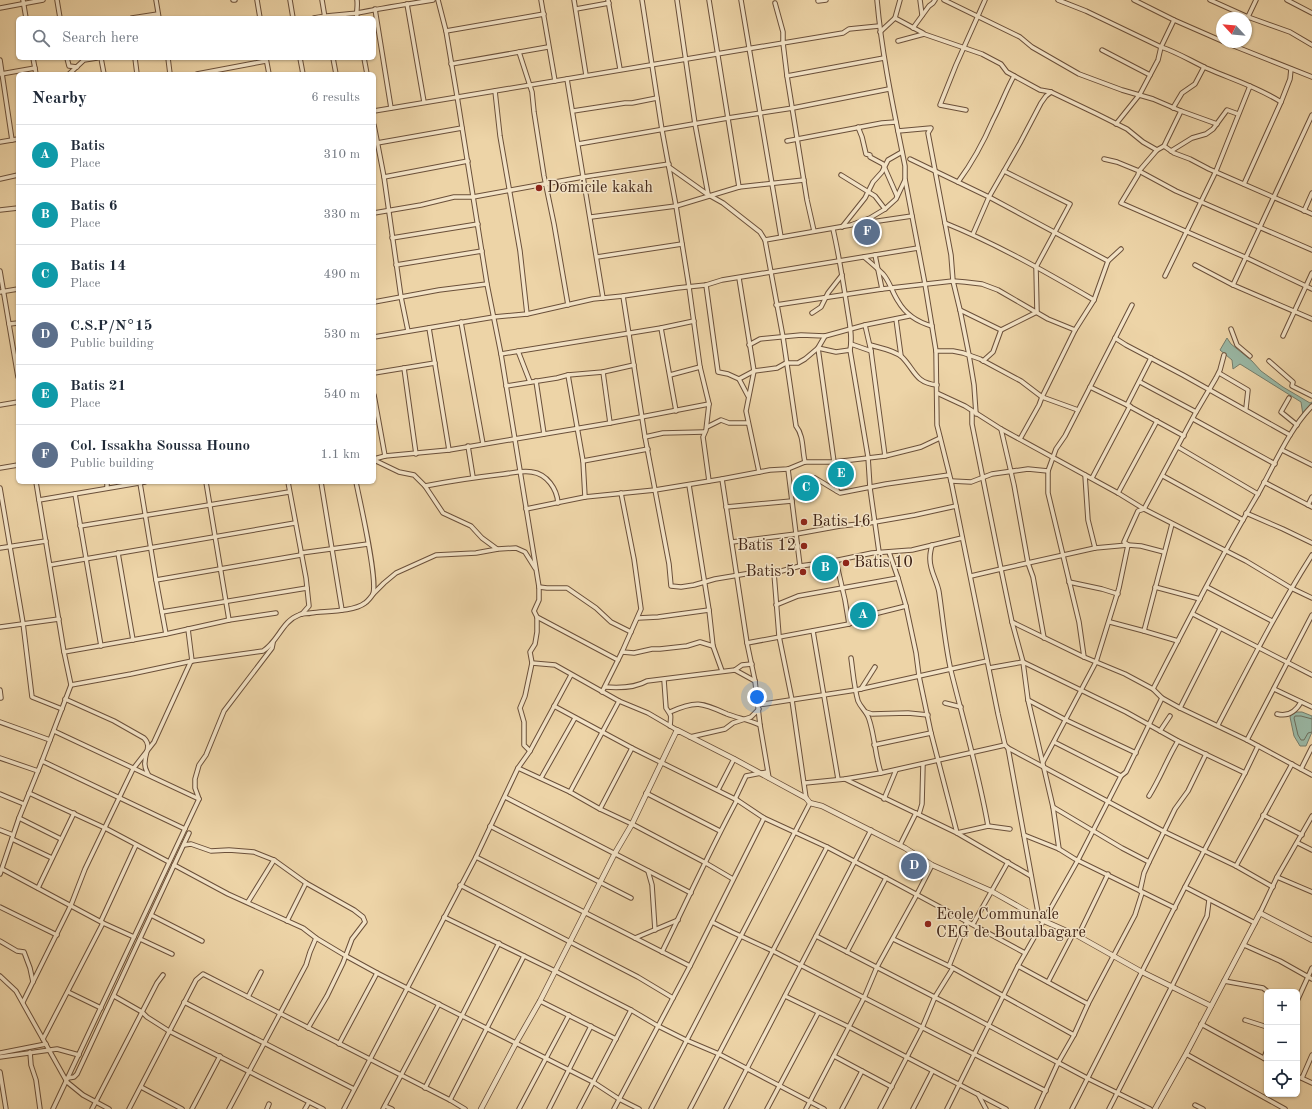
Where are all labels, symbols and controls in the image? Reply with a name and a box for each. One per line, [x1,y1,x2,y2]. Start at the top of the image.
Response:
north arrow [1216,12,1252,48]
search box [16,16,376,60]
icon: search [30,27,52,49]
text: Search here [62,31,139,46]
text: Nearby [32,90,87,107]
text: 6 results [311,91,360,104]
text: Batis [70,139,105,154]
text: A [40,148,50,161]
text: 310 m [323,148,360,161]
text: Place [70,157,100,170]
place label: Domicile kakah [547,180,653,196]
marker: Domicile kakah [534,183,544,193]
text: Batis 6 [70,199,118,214]
text: B [40,208,50,221]
text: 330 m [323,208,360,221]
text: Place [70,217,100,230]
pin: F [854,217,880,247]
text: Batis 14 [70,259,126,274]
text: C [41,268,49,281]
text: 490 m [323,268,360,281]
text: Place [70,277,100,290]
text: C.S.P/N°15 [70,319,152,334]
text: D [40,328,50,341]
text: 530 m [323,328,360,341]
text: Public building [70,337,154,350]
text: Batis 21 [70,379,126,394]
text: E [41,388,49,401]
text: 540 m [323,388,360,401]
text: Place [70,397,100,410]
text: Col. Issakha Soussa Houno [70,439,250,454]
text: F [41,448,49,461]
text: 1.1 km [321,448,360,461]
text: Public building [70,457,154,470]
pin: E [828,459,854,489]
pin: C [793,473,819,503]
place label: Batis 16 [812,514,871,530]
marker: Batis 16 [799,517,809,527]
place label: Batis 12 [737,538,796,554]
marker: Batis 12 [799,541,809,551]
pin: B [812,553,838,583]
place label: Batis 10 [854,555,913,571]
marker: Batis 10 [841,558,851,568]
place label: Batis 5 [745,564,795,580]
marker: Batis 5 [798,567,808,577]
pin: A [850,600,876,630]
your location [747,687,767,707]
pin: D [901,851,927,881]
place label: Ecole Communale CEG de Boutalbagare [936,907,1086,941]
marker: Ecole Communale CEG de Boutalbagare [923,919,933,929]
map controls [1264,989,1300,1097]
button: + [1264,989,1300,1025]
button: − [1264,1025,1300,1061]
button: locate [1264,1061,1300,1097]

